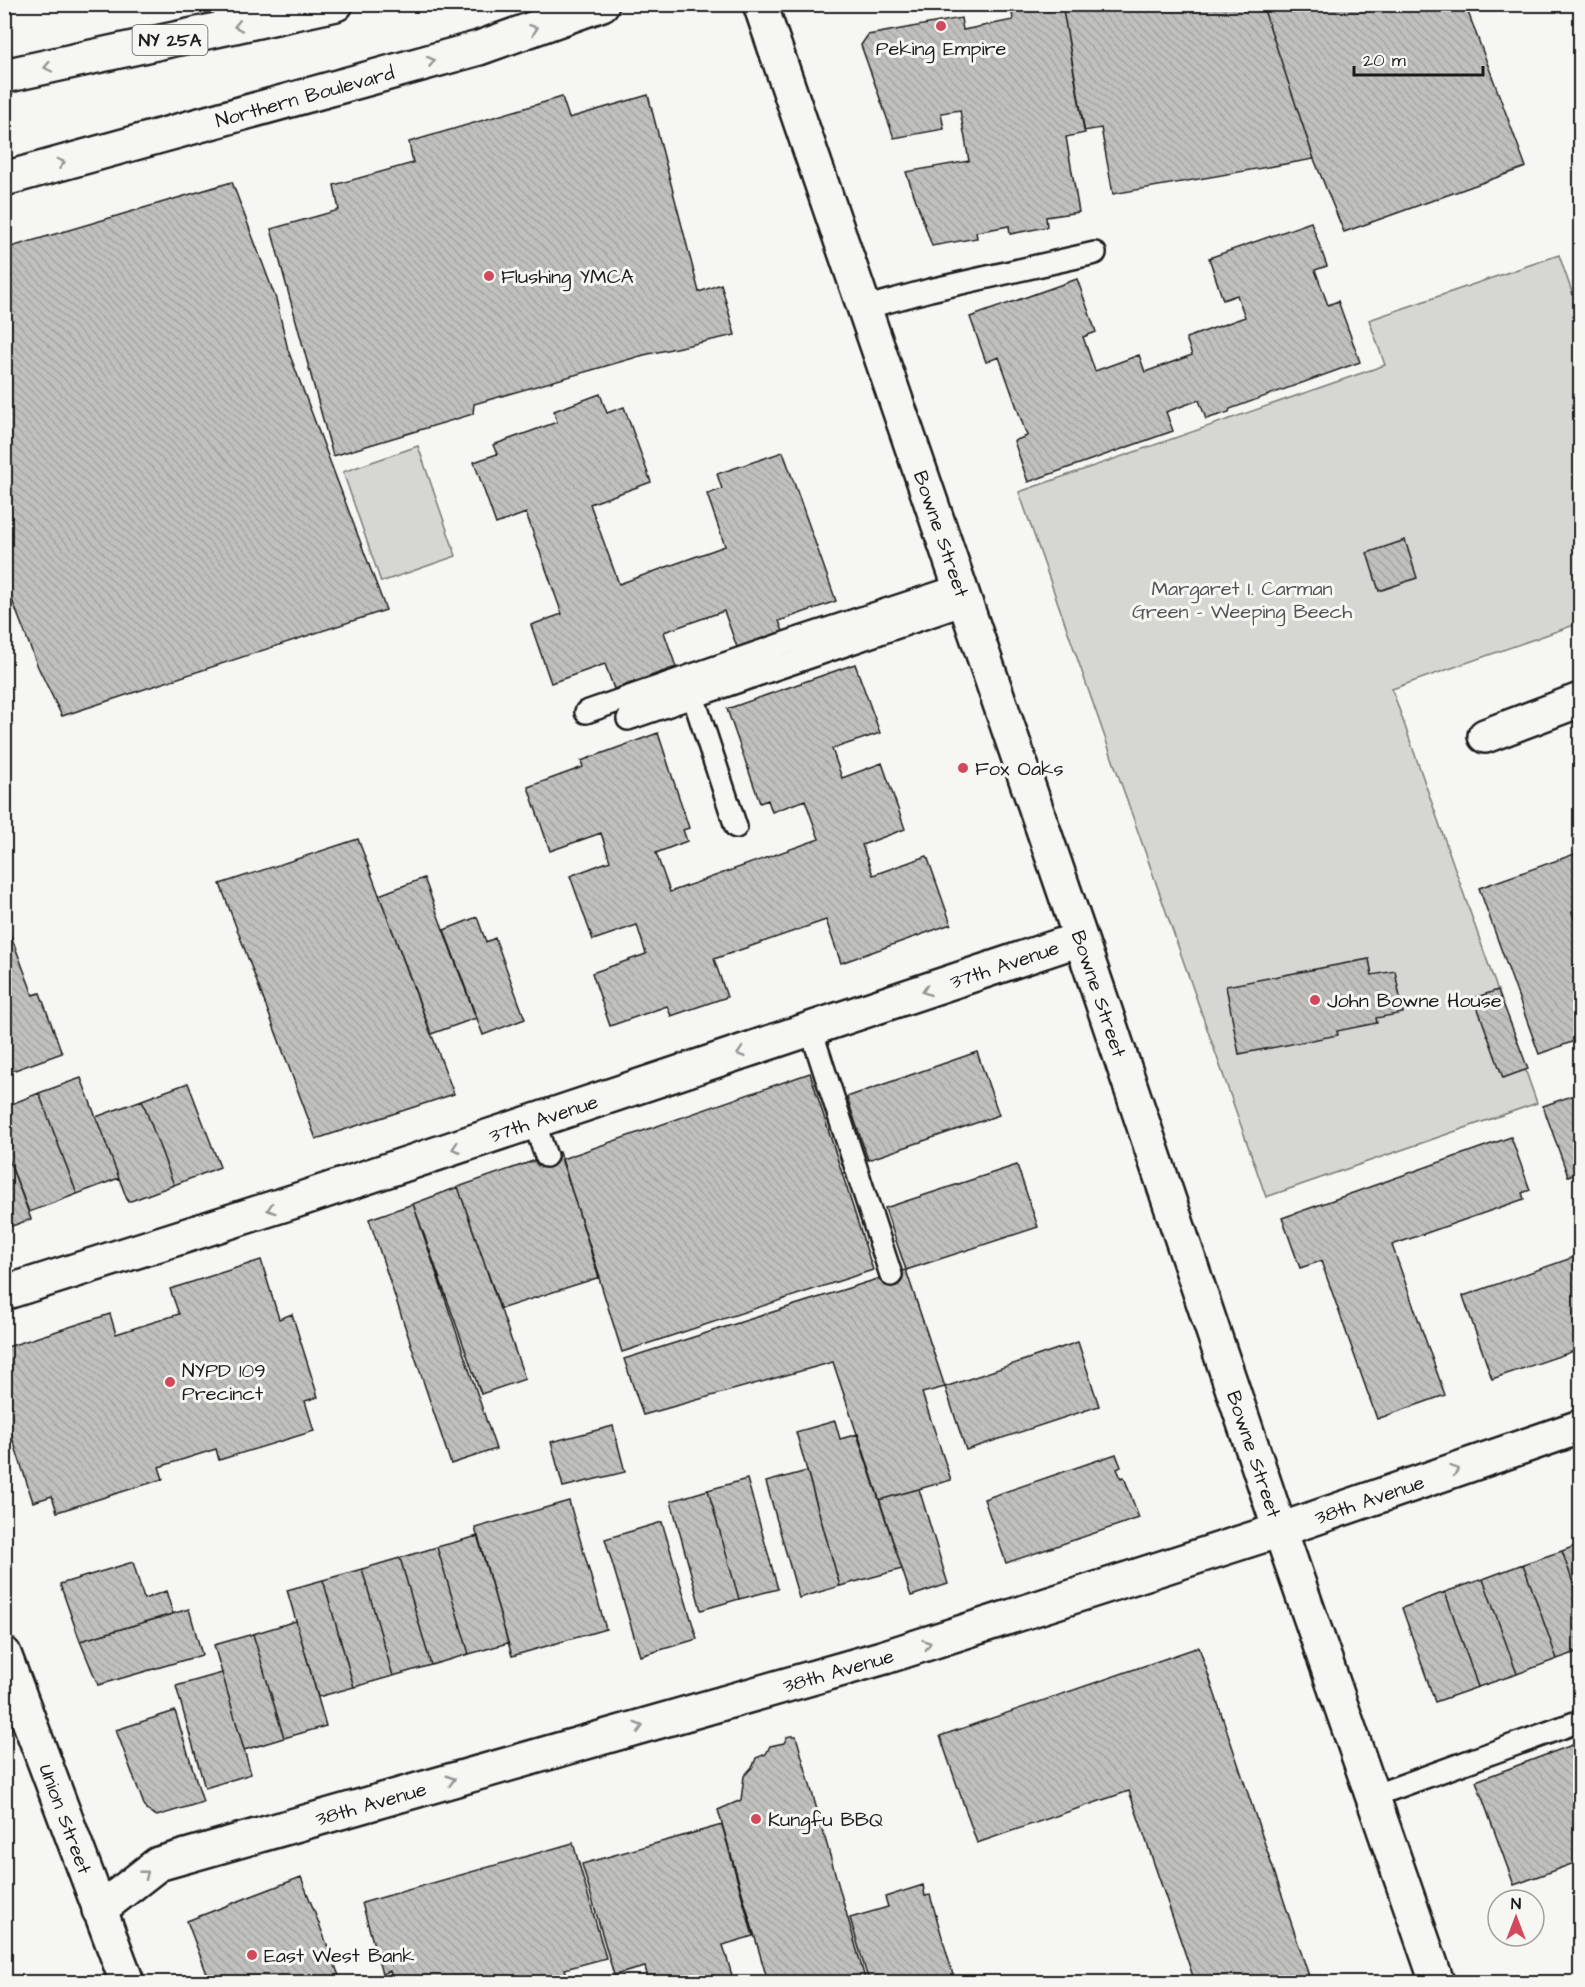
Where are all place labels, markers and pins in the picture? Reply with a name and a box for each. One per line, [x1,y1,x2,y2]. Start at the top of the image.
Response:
marker: Peking Empire [934,19,948,33]
place label: Peking Empire [876,35,1006,64]
place label: Flushing YMCA [501,263,634,292]
marker: Flushing YMCA [482,269,496,283]
place label: Fox Oaks [975,755,1063,783]
marker: Fox Oaks [956,761,970,775]
place label: John Bowne House [1327,987,1502,1015]
marker: John Bowne House [1308,993,1322,1007]
place label: NYPD 109 Precinct [182,1357,266,1408]
marker: NYPD 109 Precinct [163,1375,177,1389]
place label: Kungfu BBQ [768,1806,883,1835]
marker: Kungfu BBQ [749,1812,763,1826]
place label: East West Bank [264,1942,415,1970]
marker: East West Bank [245,1948,259,1962]

